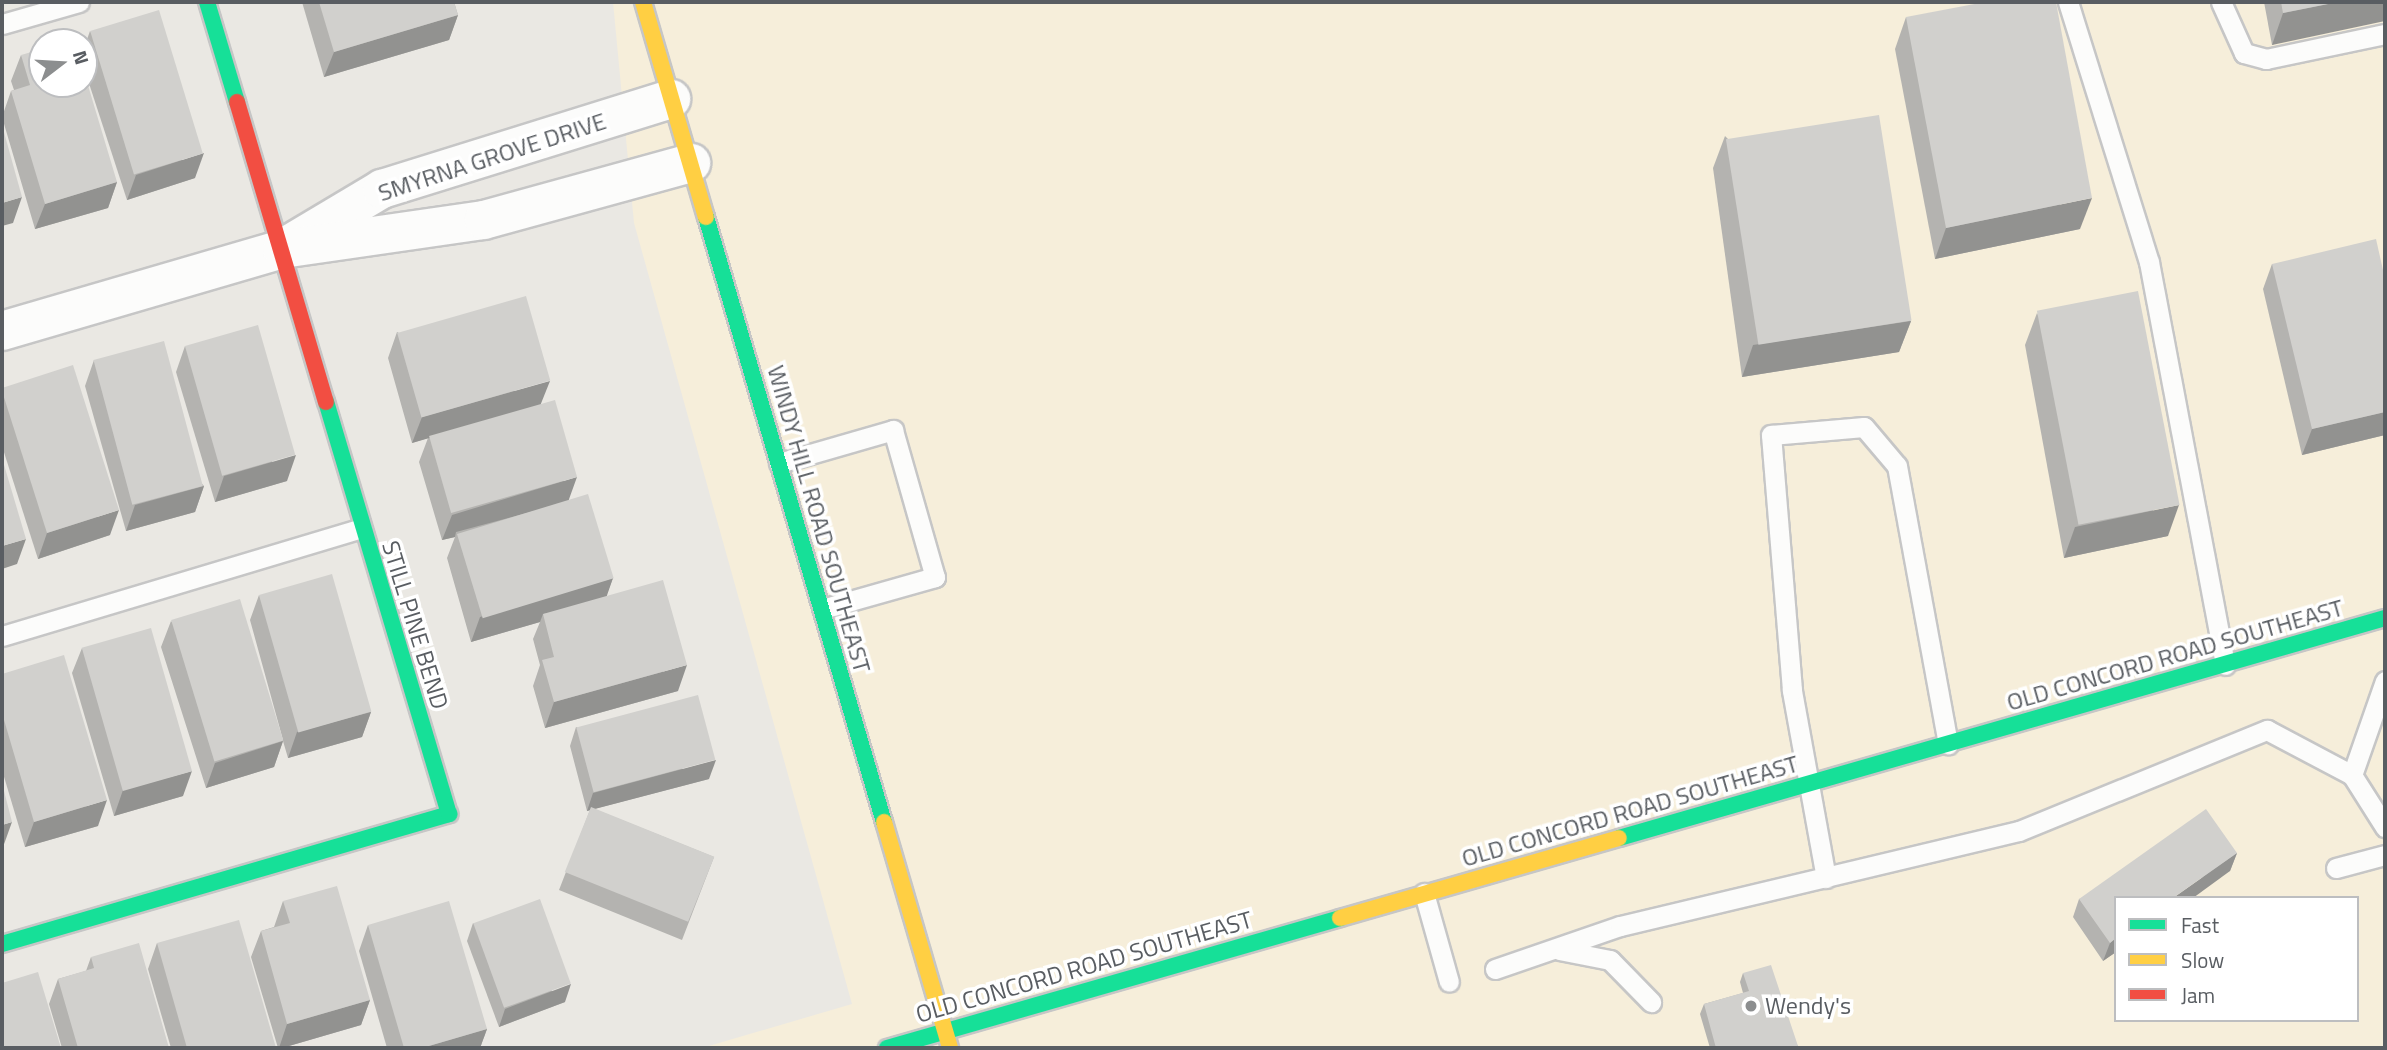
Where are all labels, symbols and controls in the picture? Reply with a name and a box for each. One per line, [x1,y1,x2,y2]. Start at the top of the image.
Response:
north arrow [28,28,98,98]
text: N [66,47,97,68]
street label: SMYRNA GROVE DRIVE [375,107,609,207]
street label: WINDY HILL ROAD SOUTHEAST [761,362,877,676]
street label: STILL PINE BEND [376,537,454,713]
street label: OLD CONCORD ROAD SOUTHEAST [2003,593,2347,717]
street label: OLD CONCORD ROAD SOUTHEAST [1458,749,1802,873]
legend [2114,896,2359,1022]
street label: OLD CONCORD ROAD SOUTHEAST [912,905,1256,1029]
text: Fast [2181,909,2219,941]
text: Slow [2181,944,2224,976]
text: Jam [2181,979,2215,1011]
place label: Wendy's [1765,992,1851,1020]
marker: Wendy's [1743,998,1759,1014]

